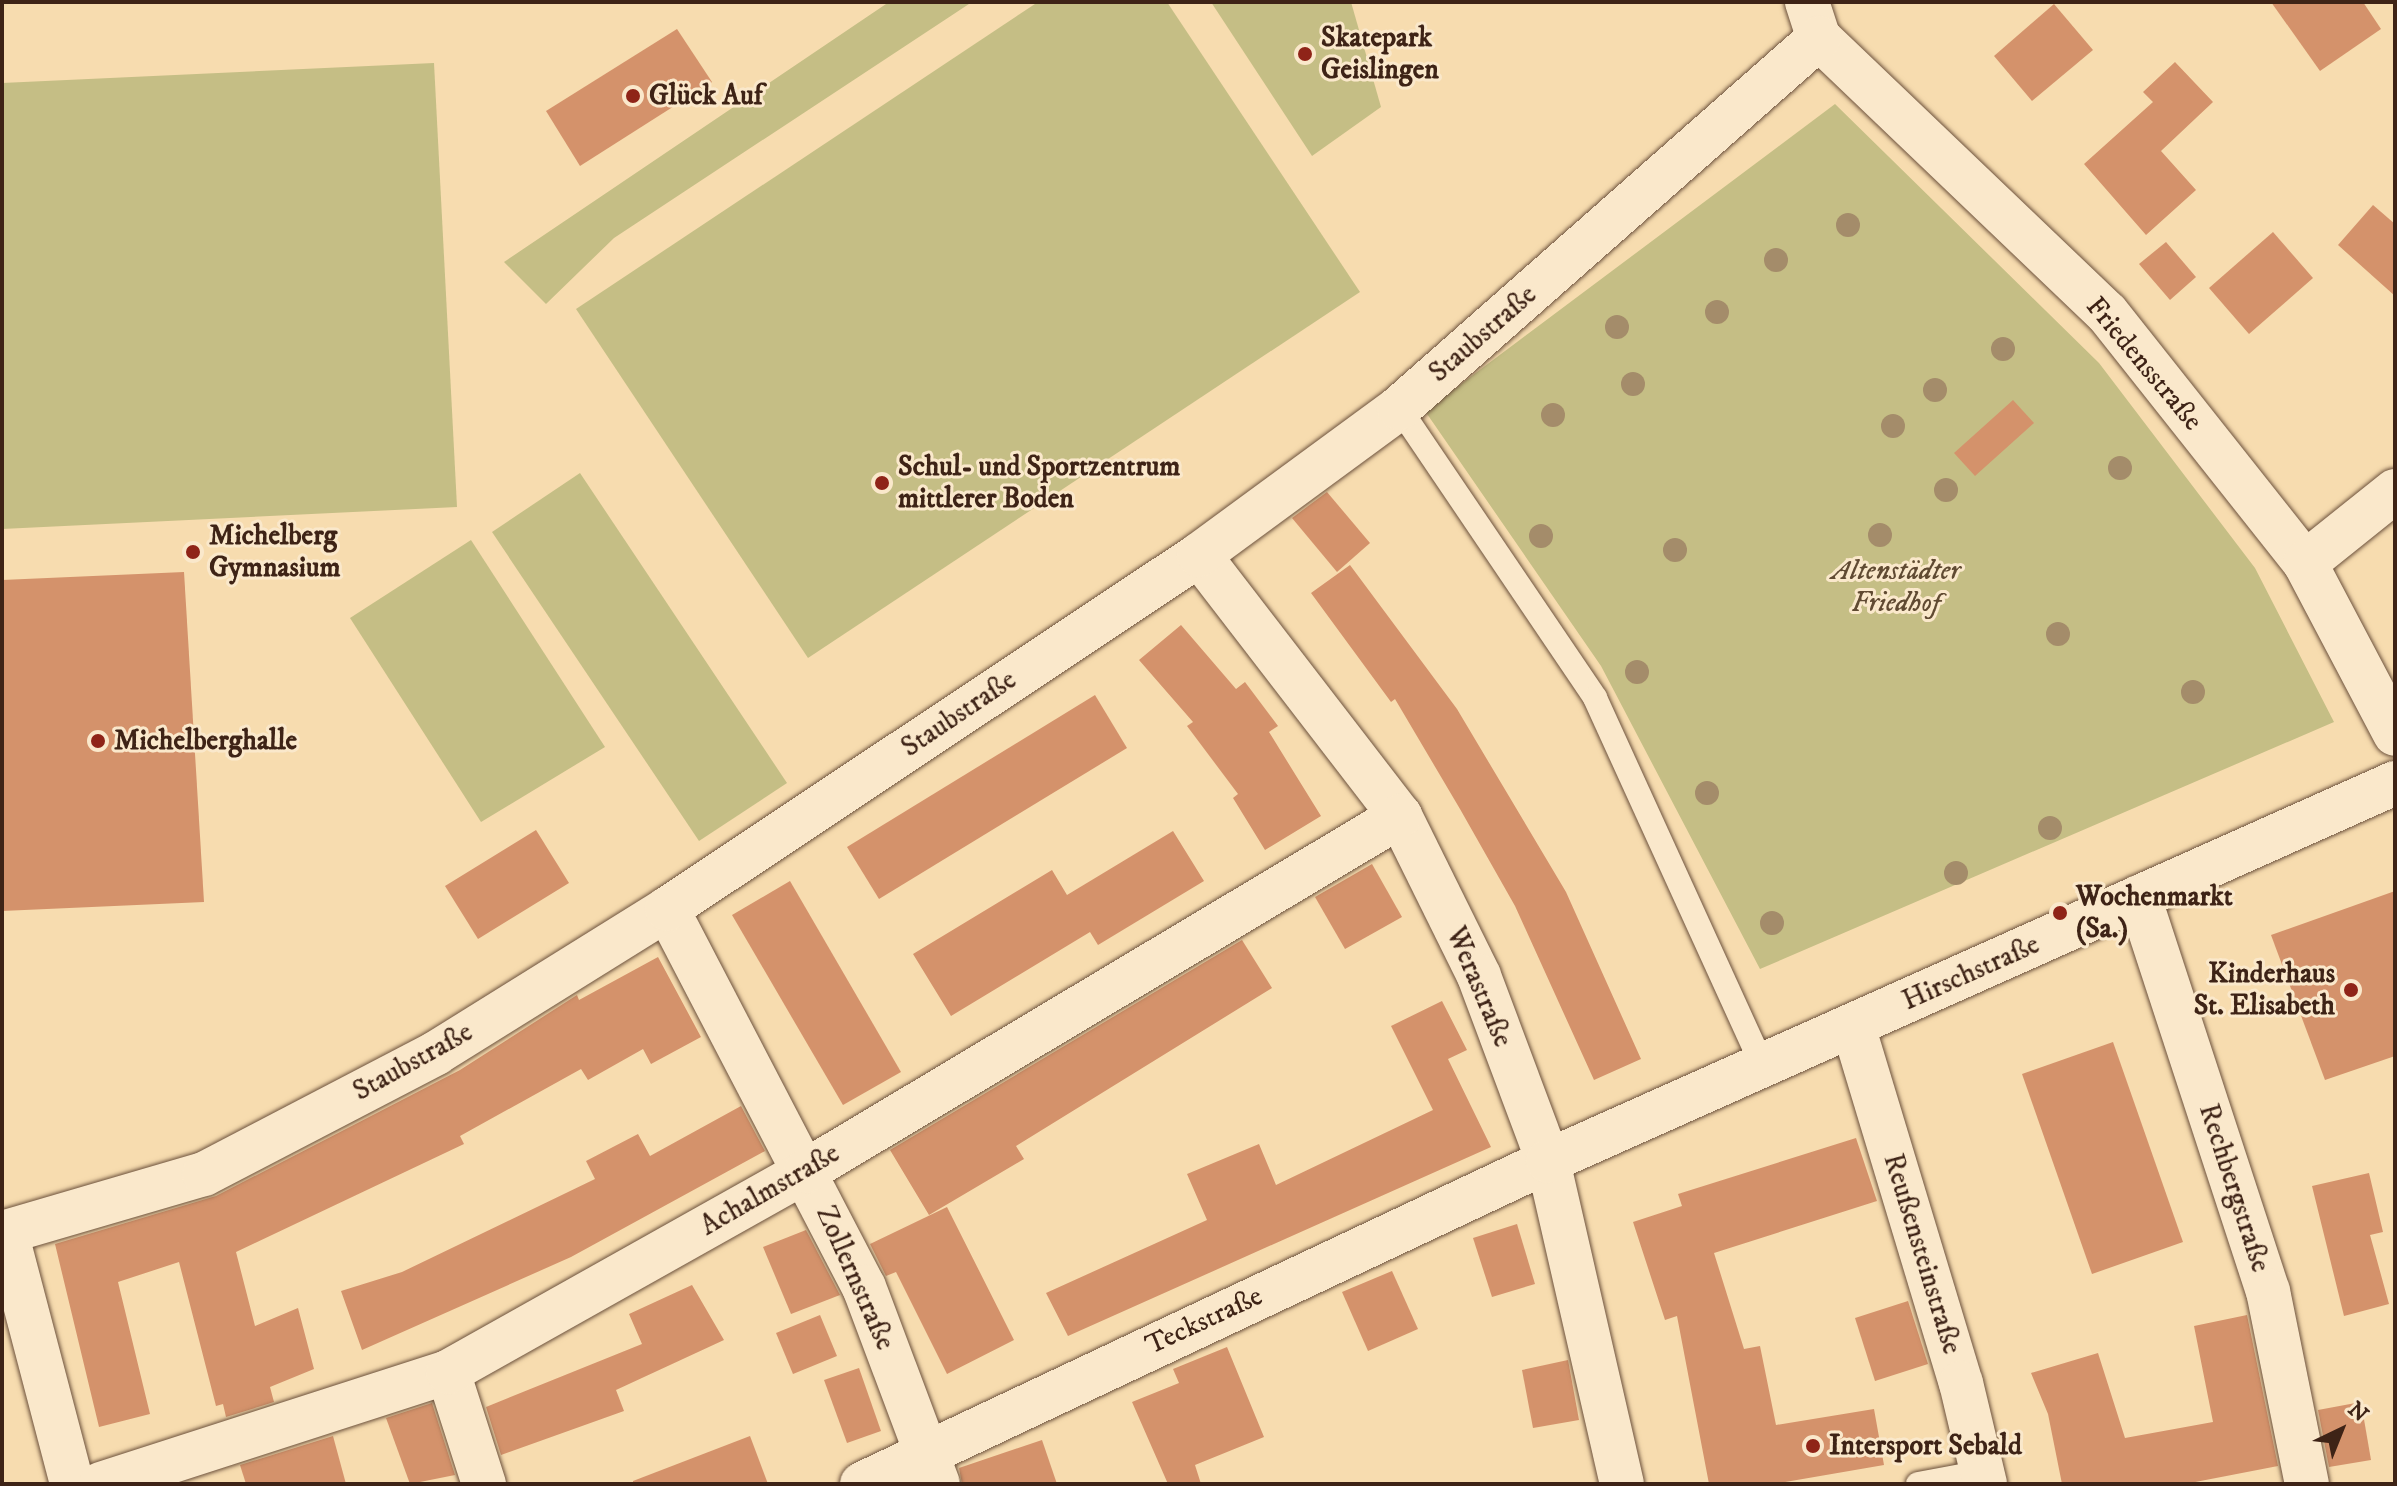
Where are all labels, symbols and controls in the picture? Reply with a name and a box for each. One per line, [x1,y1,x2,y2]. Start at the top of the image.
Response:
place label: Skatepark Geislingen [1321,21,1439,87]
marker: Skatepark Geislingen [1296,45,1314,63]
place label: Glück Auf [649,79,763,113]
marker: Glück Auf [624,87,642,105]
street label: Staubstraße [1422,278,1544,390]
street label: Friedensstraße [2079,290,2209,438]
place label: Schul- und Sportzentrum mittlerer Boden [898,450,1180,516]
marker: Schul- und Sportzentrum mittlerer Boden [873,474,891,492]
place label: Michelberg Gymnasium [209,519,340,585]
marker: Michelberg Gymnasium [184,543,202,561]
park label: Altenstädter Friedhof [1832,554,1960,620]
street label: Staubstraße [895,663,1023,765]
place label: Michelberghalle [114,724,297,758]
marker: Michelberghalle [89,732,107,750]
place label: Wochenmarkt (Sa.) [2076,880,2233,946]
marker: Wochenmarkt (Sa.) [2051,904,2069,922]
street label: Werastraße [1439,922,1519,1052]
street label: Hirschstraße [1897,928,2045,1018]
place label: Kinderhaus St. Elisabeth [2194,957,2335,1023]
marker: Kinderhaus St. Elisabeth [2342,981,2360,999]
street label: Staubstraße [347,1015,479,1109]
street label: Rechbergstraße [2191,1100,2277,1276]
street label: Achalmstraße [694,1137,846,1243]
street label: Reußensteinstraße [1876,1150,1968,1358]
street label: Zollernstraße [808,1201,902,1355]
street label: Teckstraße [1140,1279,1268,1363]
north arrow [2301,1390,2381,1470]
text: N [2342,1396,2374,1428]
place label: Intersport Sebald [1829,1429,2022,1463]
marker: Intersport Sebald [1804,1437,1822,1455]

